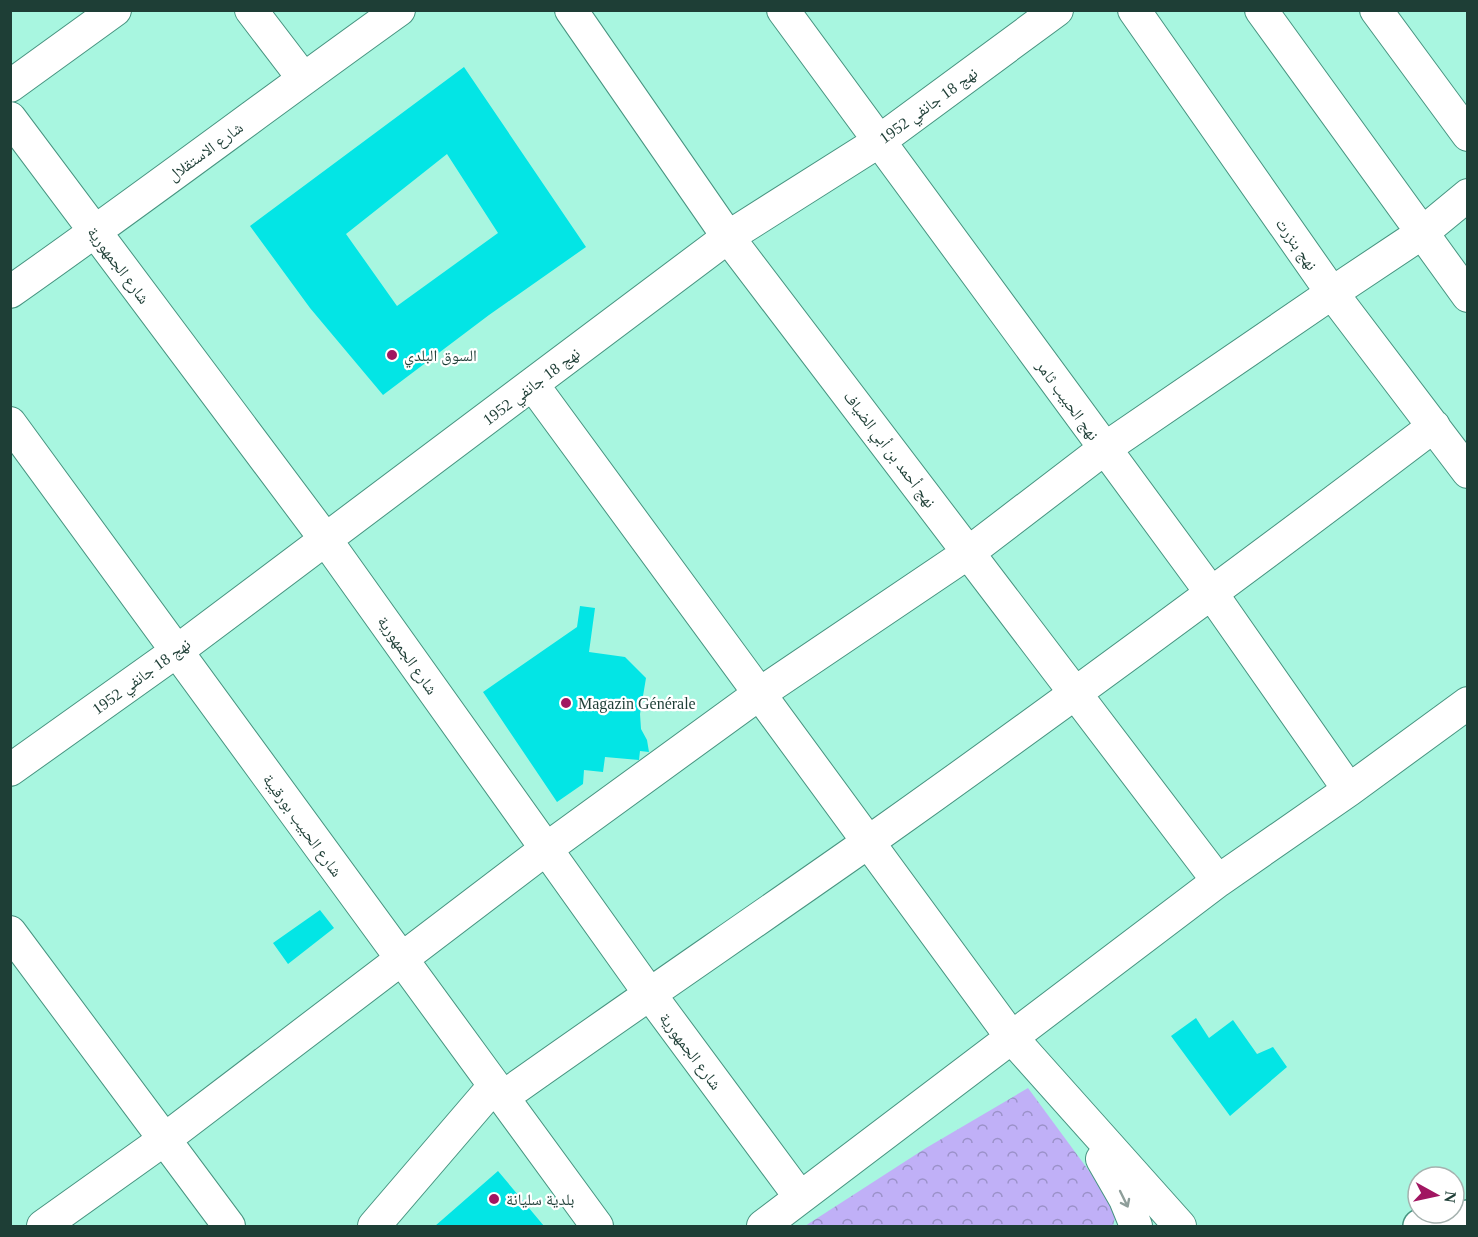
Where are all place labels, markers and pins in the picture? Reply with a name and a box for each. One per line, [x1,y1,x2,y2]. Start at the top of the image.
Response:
place label: السوق البلدي [404,347,477,368]
marker: السوق البلدي [385,348,399,362]
place label: Magazin Générale [578,695,696,713]
marker: Magazin Générale [559,696,573,710]
place label: بلدية سليانة [506,1191,575,1208]
marker: بلدية سليانة [487,1192,501,1206]

